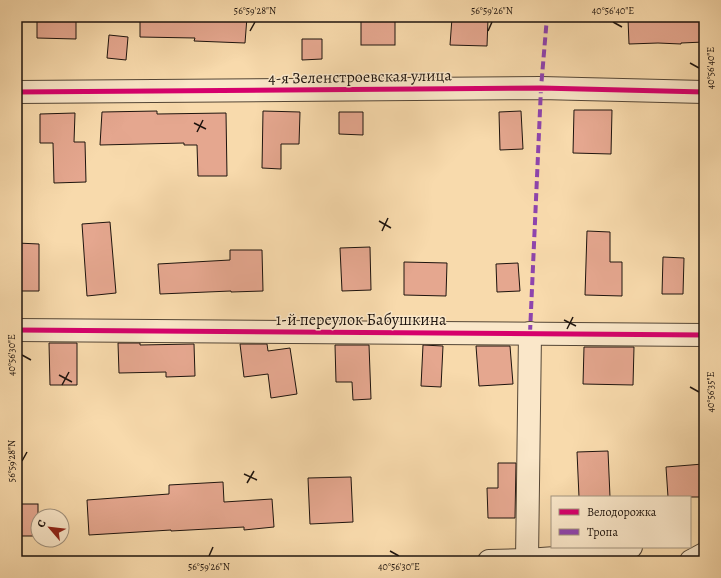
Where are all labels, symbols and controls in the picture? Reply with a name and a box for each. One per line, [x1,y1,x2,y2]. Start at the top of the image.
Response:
text: 56°59'28"N [234,4,276,17]
text: 56°59'26"N [471,4,513,17]
text: 40°56'40"E [592,4,634,17]
text: 40°56'40"E [704,47,717,89]
street label: 4-я Зеленстроевская улица [268,64,453,90]
street label: 1-й переулок Бабушкина [276,309,447,331]
text: 40°56'30"E [5,334,18,376]
text: 40°56'35"E [704,371,717,412]
text: 56°59'28"N [5,440,18,482]
legend [551,496,691,548]
text: Велодорожка [587,504,657,520]
north arrow [30,508,70,548]
text: С [33,517,50,530]
text: Тропа [587,524,618,540]
text: 56°59'26"N [188,560,230,573]
text: 40°56'30"E [378,560,420,573]

